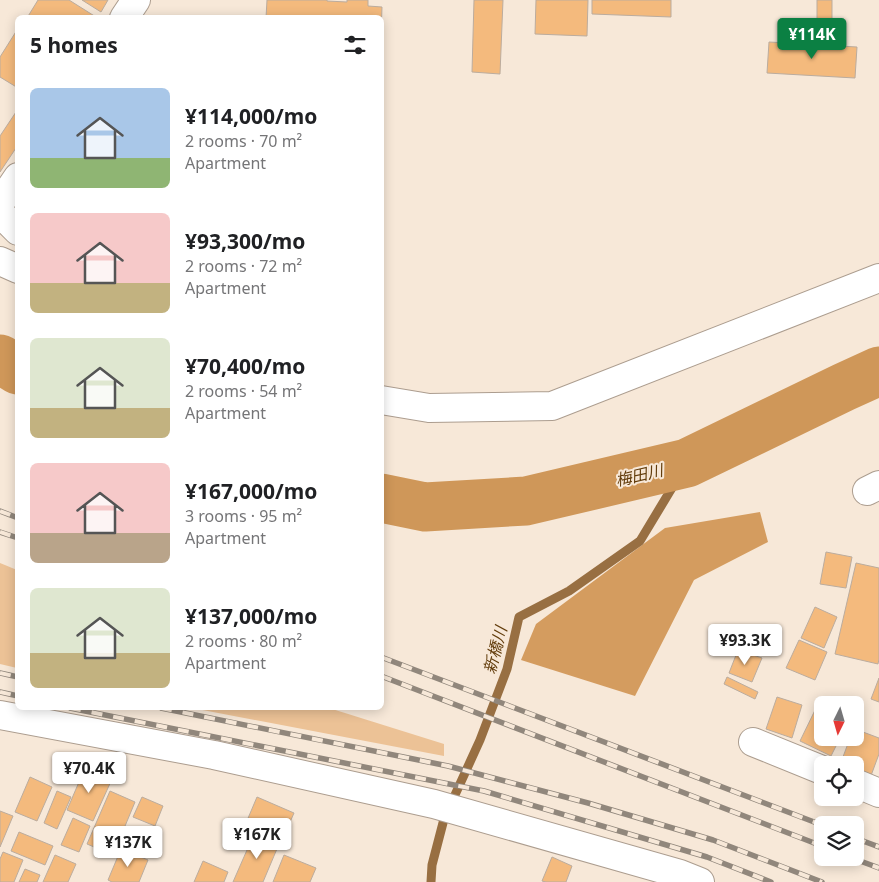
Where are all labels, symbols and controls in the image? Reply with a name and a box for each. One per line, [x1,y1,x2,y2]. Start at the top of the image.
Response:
pin: ¥114K [777,18,847,60]
text: ¥114K [788,23,836,45]
text: 5 homes [30,31,118,59]
icon: filters [341,31,369,59]
text: ¥114,000/mo [185,102,317,130]
icon: home [70,108,130,168]
text: 2 rooms · 70 m² [185,130,302,152]
text: Apartment [185,152,266,174]
text: ¥93,300/mo [185,227,305,255]
icon: home [70,233,130,293]
text: 2 rooms · 72 m² [185,255,302,277]
text: Apartment [185,277,266,299]
text: ¥70,400/mo [185,352,305,380]
icon: home [70,358,130,418]
text: 2 rooms · 54 m² [185,380,302,402]
text: Apartment [185,402,266,424]
water label: 梅田川 [613,458,667,491]
text: ¥167,000/mo [185,477,317,505]
icon: home [70,483,130,543]
text: 3 rooms · 95 m² [185,505,302,527]
text: Apartment [185,527,266,549]
text: ¥137,000/mo [185,602,317,630]
icon: home [70,608,130,668]
water label: 新橋川 [478,622,512,676]
pin: ¥93.3K [704,624,786,666]
text: ¥93.3K [719,629,771,651]
text: 2 rooms · 80 m² [185,630,302,652]
text: Apartment [185,652,266,674]
north arrow [814,696,864,746]
map controls [814,696,864,866]
pin: ¥70.4K [48,752,130,794]
button: locate [814,756,864,806]
text: ¥70.4K [63,757,115,779]
button: layers [814,816,864,866]
pin: ¥167K [222,818,292,860]
text: ¥167K [233,823,281,845]
pin: ¥137K [93,826,163,868]
text: ¥137K [104,831,152,853]

